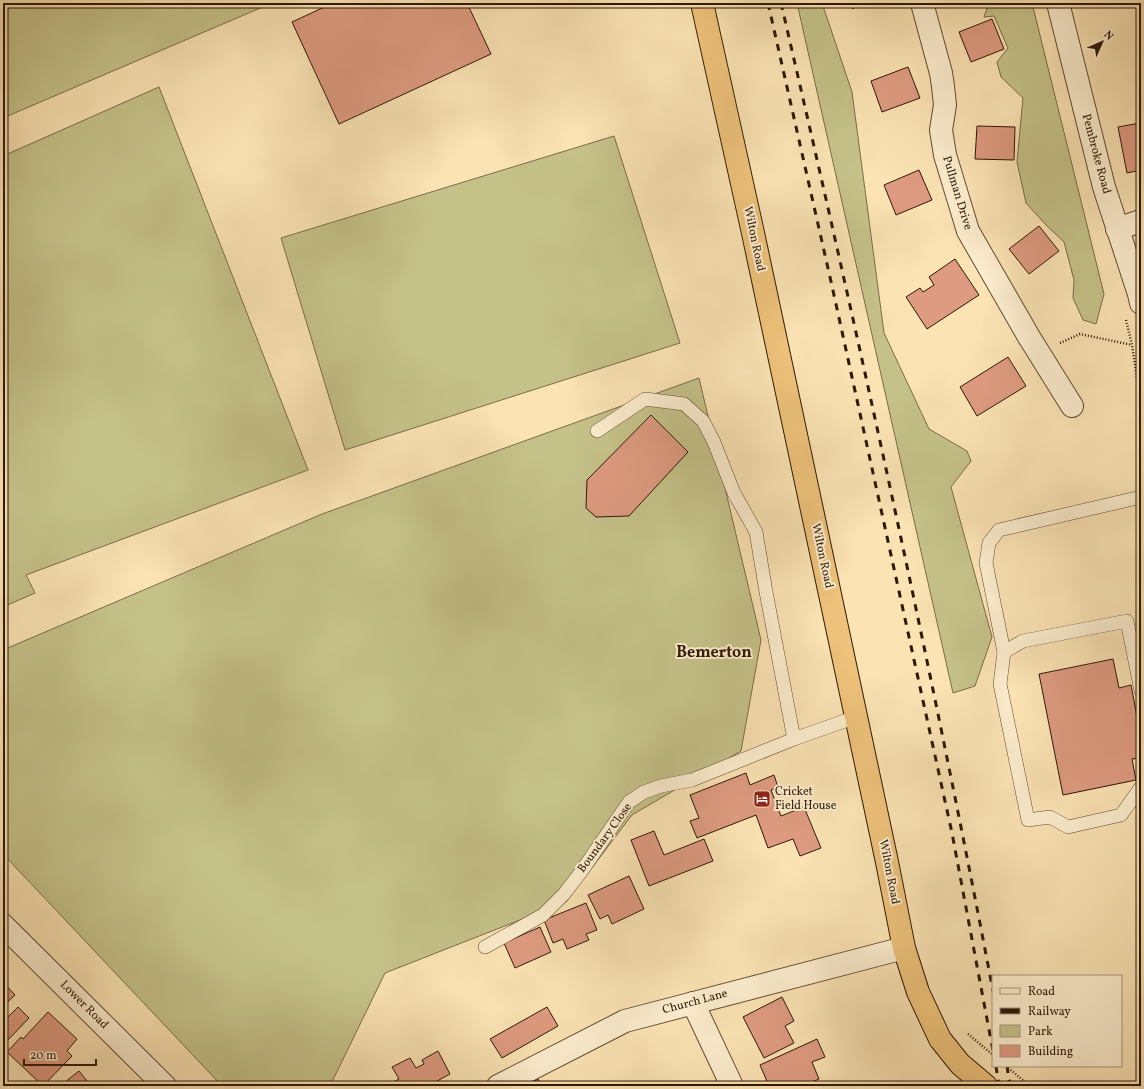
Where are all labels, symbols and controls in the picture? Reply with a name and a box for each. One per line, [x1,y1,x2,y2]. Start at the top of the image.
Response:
north arrow [1082,22,1122,62]
text: N [1100,28,1116,44]
street label: Pembroke Road [1078,112,1114,196]
street label: Pullman Drive [938,154,976,232]
street label: Wilton Road [739,205,769,273]
street label: Wilton Road [807,522,837,590]
district label: Bemerton [676,642,752,664]
place label: Cricket Field House [775,784,837,814]
hotel icon: Cricket Field House [752,789,772,809]
street label: Boundary Close [574,800,636,876]
street label: Wilton Road [875,838,903,906]
legend [992,975,1122,1067]
street label: Lower Road [56,977,112,1033]
text: Road [1028,984,1055,1000]
street label: Church Lane [661,986,730,1018]
text: Railway [1028,1004,1071,1020]
text: Park [1028,1024,1053,1040]
scale bar [24,1041,96,1067]
text: Building [1028,1044,1073,1060]
text: 20 m [30,1048,57,1064]

